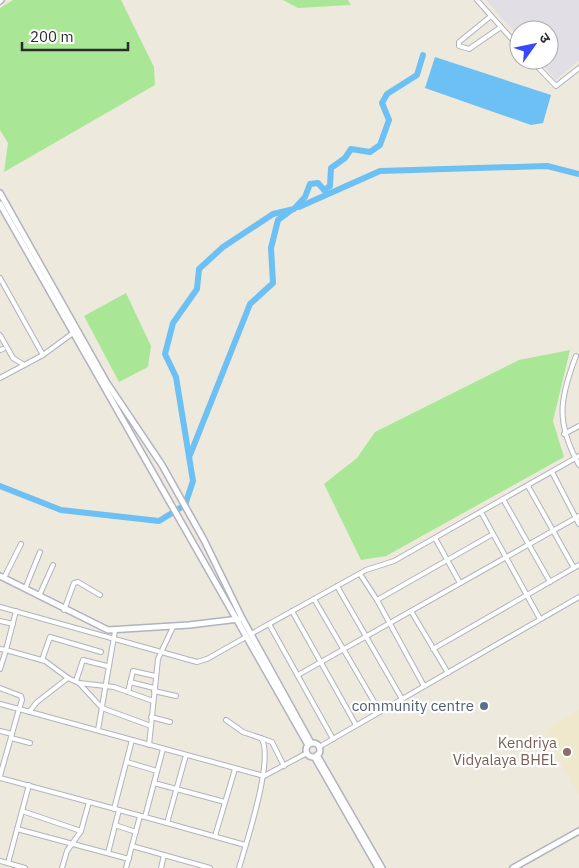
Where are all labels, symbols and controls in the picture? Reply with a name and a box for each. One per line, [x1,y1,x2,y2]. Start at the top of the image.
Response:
scale bar [22,20,129,52]
north arrow [509,20,559,70]
text: 200 m [30,27,74,46]
text: उ [535,30,555,47]
place label: community centre [352,696,474,715]
marker: community centre [478,700,490,712]
place label: Kendriya Vidyalaya BHEL [453,733,557,769]
marker: Kendriya Vidyalaya BHEL [561,746,573,758]

